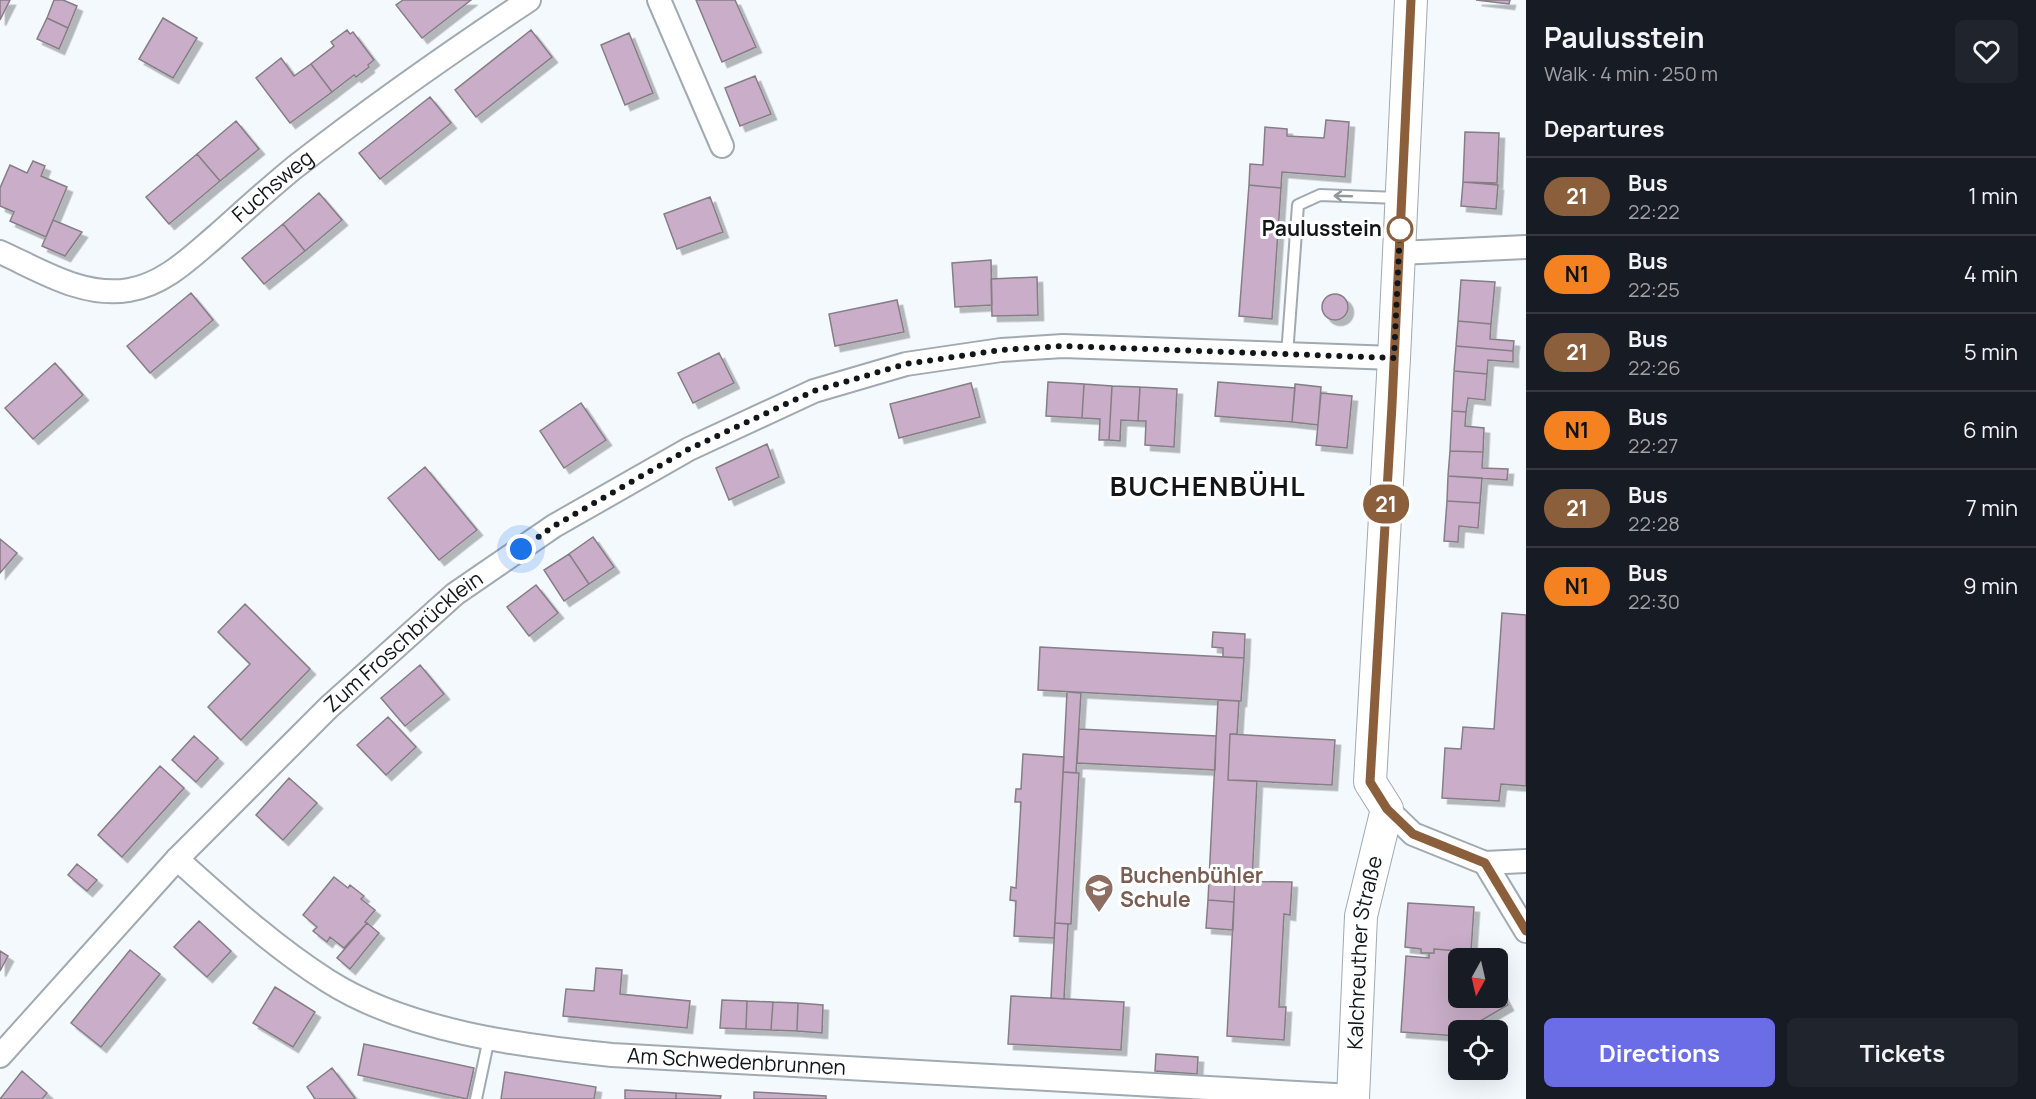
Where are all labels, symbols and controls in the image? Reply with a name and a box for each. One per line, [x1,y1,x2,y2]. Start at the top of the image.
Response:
text: Paulusstein [1544,18,1704,56]
button: heart [1955,20,2018,83]
text: Walk · 4 min · 250 m [1544,60,1718,87]
text: Departures [1544,114,1664,144]
street label: Fuchsweg [226,143,318,228]
text: Bus [1628,168,1668,198]
text: 1 min [1968,181,2018,211]
text: 21 [1566,182,1588,210]
one-way arrow [1333,191,1353,202]
text: 22:22 [1628,198,1680,225]
place label: Paulusstein [1262,214,1382,242]
marker: Paulusstein [1387,216,1413,242]
text: Bus [1628,246,1668,276]
text: 4 min [1964,259,2018,289]
text: N1 [1565,260,1589,288]
text: 22:25 [1628,276,1680,303]
text: Bus [1628,324,1668,354]
text: 5 min [1964,337,2018,367]
text: 21 [1566,338,1588,366]
text: 22:26 [1628,354,1681,381]
text: Bus [1628,402,1668,432]
text: 6 min [1963,415,2018,445]
text: N1 [1565,416,1589,444]
text: 22:27 [1628,432,1678,459]
district label: BUCHENBÜHL [1110,467,1306,504]
text: Bus [1628,480,1668,510]
line badge: 21 [1359,484,1413,524]
text: 21 [1375,490,1397,518]
text: 7 min [1966,493,2018,523]
text: 21 [1566,494,1588,522]
text: 22:28 [1628,510,1680,537]
your location [506,534,536,564]
text: Bus [1628,558,1668,588]
street label: Zum Froschbrücklein [318,564,488,718]
text: 9 min [1963,571,2018,601]
text: N1 [1565,572,1589,600]
text: 22:30 [1628,588,1680,615]
street label: Kalchreuther Straße [1340,853,1388,1050]
place label: Buchenbühler Schule [1120,861,1263,913]
school or university icon: Buchenbühler Schule [1083,872,1115,914]
north arrow [1448,948,1508,1008]
map controls [1448,948,1508,1080]
button: Directions [1544,1018,1775,1087]
button: Tickets [1787,1018,2018,1087]
button: locate [1448,1020,1508,1080]
street label: Am Schwedenbrunnen [626,1041,847,1081]

